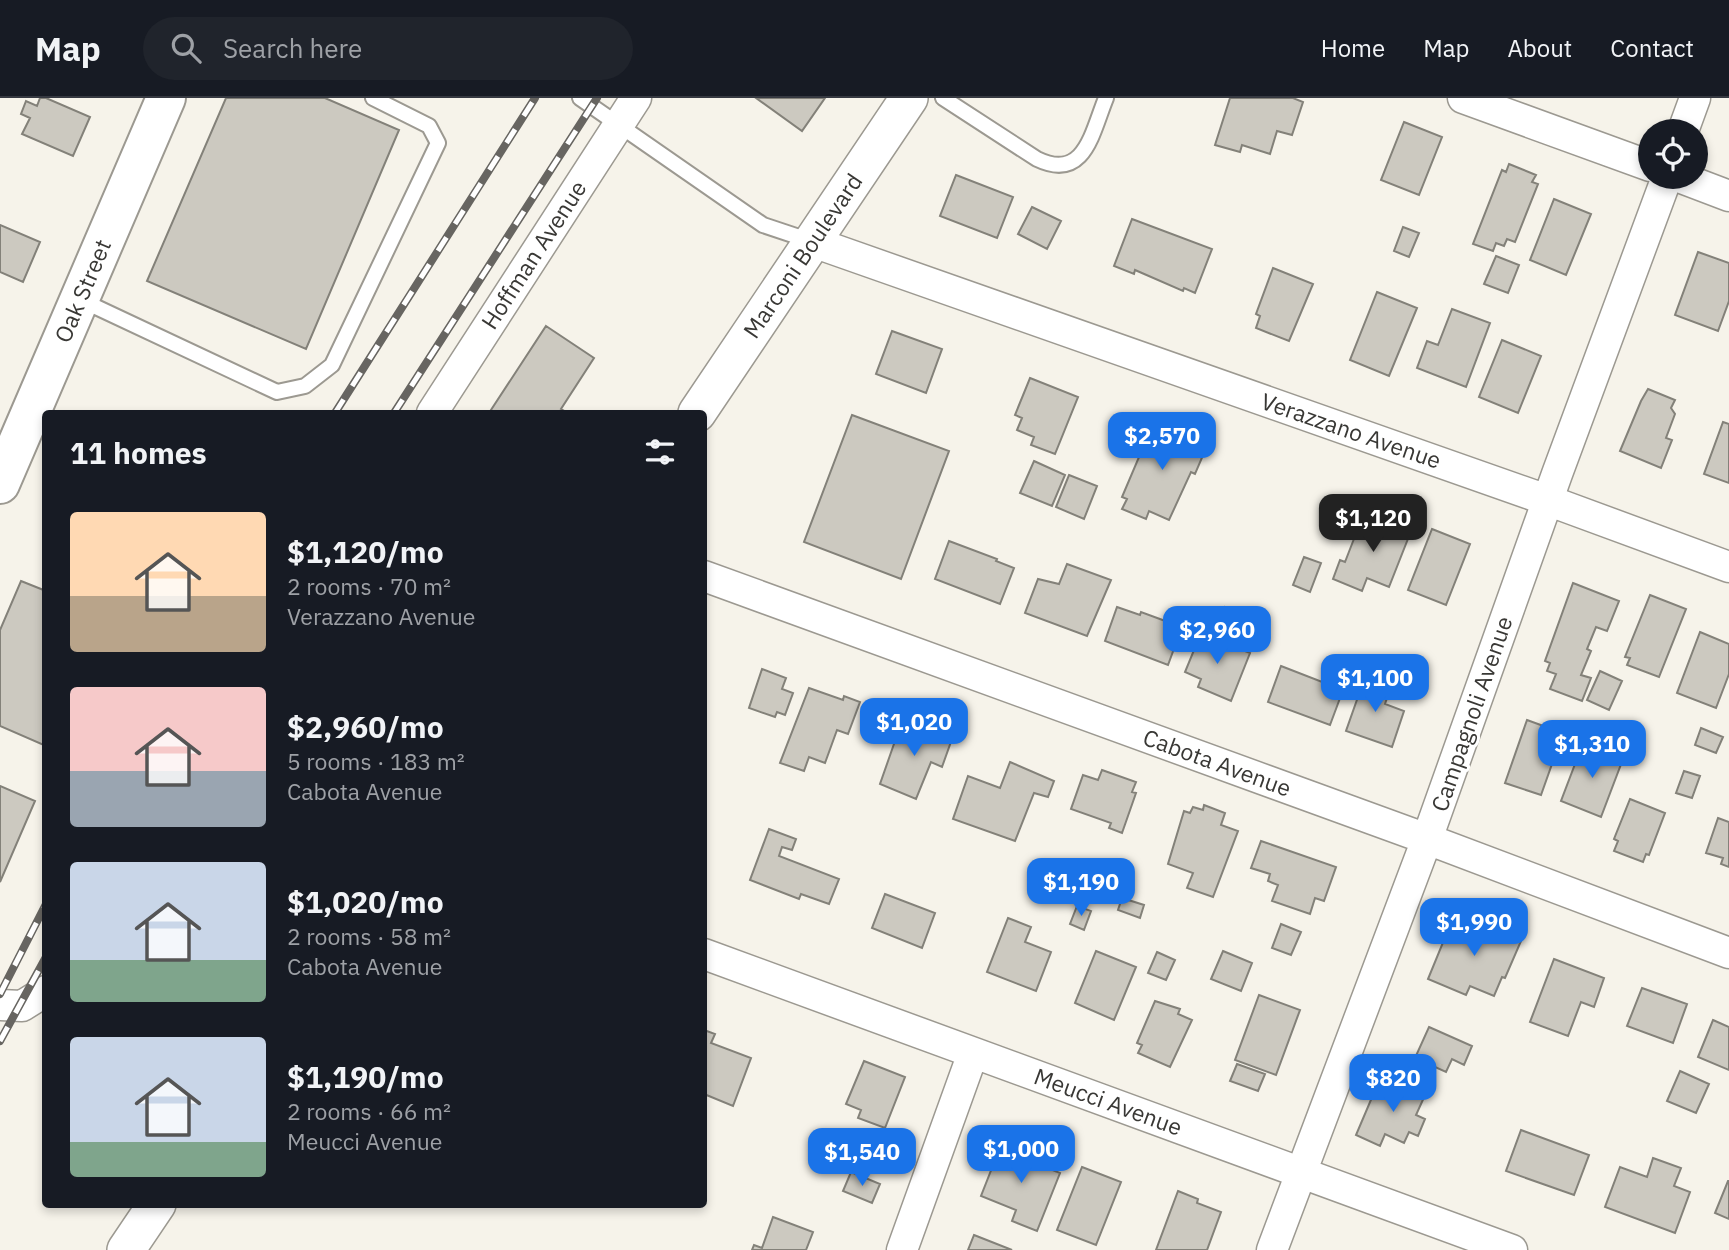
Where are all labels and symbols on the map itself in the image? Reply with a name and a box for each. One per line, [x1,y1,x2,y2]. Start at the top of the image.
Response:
street label: Marconi Boulevard [736,167,868,344]
street label: Hoffman Avenue [474,174,592,335]
street label: Oak Street [47,234,117,347]
street label: Verazzano Avenue [1257,385,1445,475]
pin: $2,570 [1105,412,1219,472]
pin: $1,120 [1316,494,1430,554]
pin: $2,960 [1160,606,1274,666]
street label: Campagnoli Avenue [1424,612,1519,815]
pin: $1,100 [1318,654,1432,714]
pin: $1,020 [857,698,971,758]
pin: $1,310 [1535,720,1649,780]
street label: Cabota Avenue [1139,721,1295,803]
pin: $1,190 [1024,858,1138,918]
pin: $1,990 [1417,898,1531,958]
pin: $820 [1352,1054,1434,1114]
street label: Meucci Avenue [1030,1060,1186,1142]
pin: $1,000 [964,1126,1078,1185]
pin: $1,540 [805,1128,919,1188]

